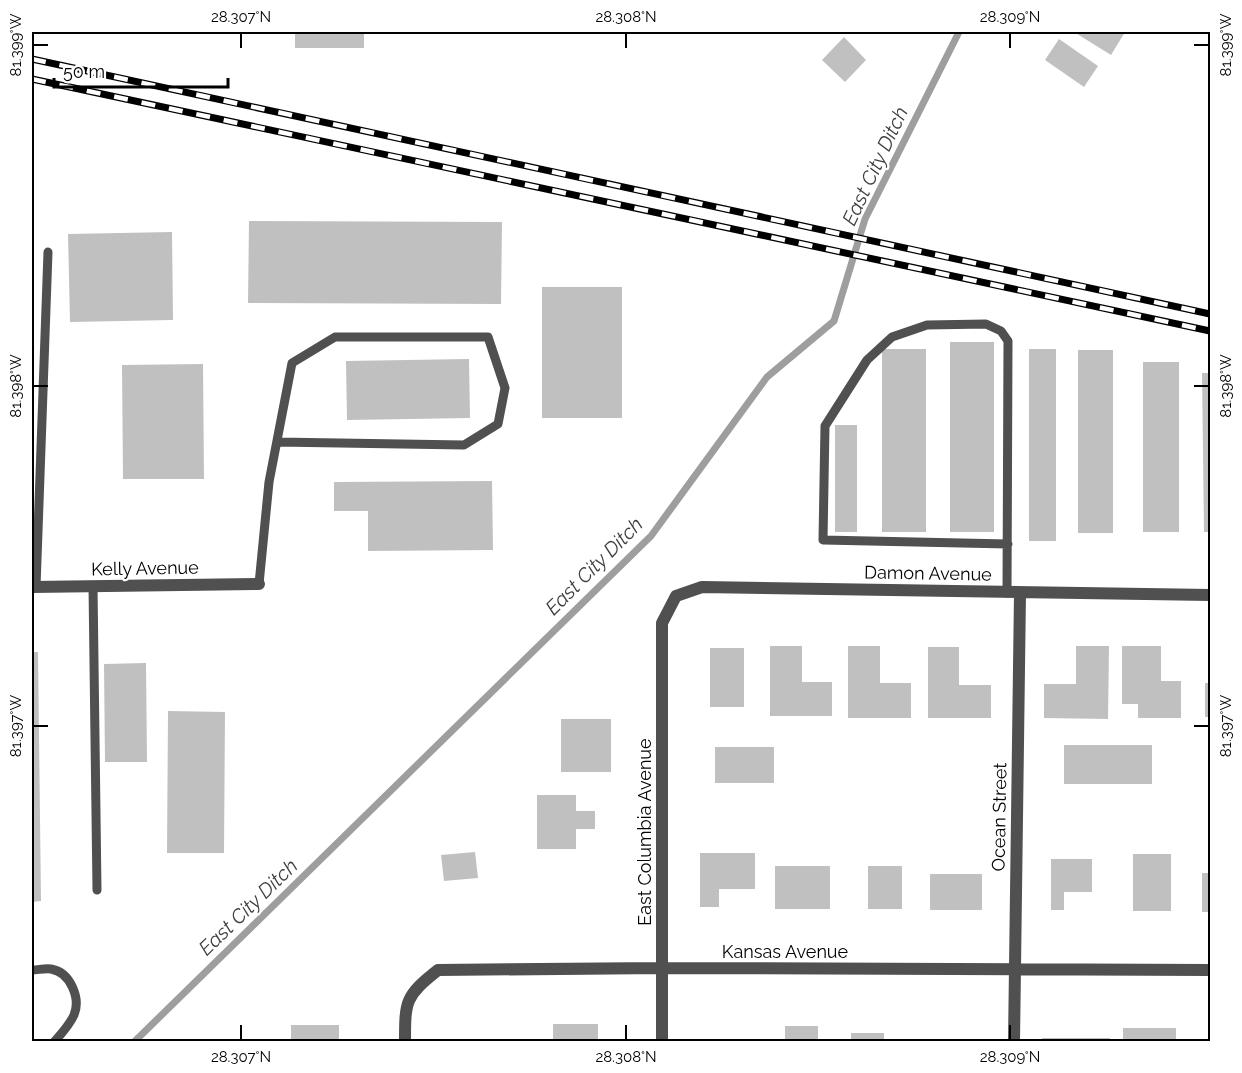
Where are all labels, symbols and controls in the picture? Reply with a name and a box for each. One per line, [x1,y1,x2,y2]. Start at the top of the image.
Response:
text: 28.307°N [211,8,271,26]
text: 28.308°N [595,8,657,26]
text: 28.309°N [980,8,1040,26]
text: 81.399°W [7,13,25,76]
text: 81.399°W [1217,13,1235,76]
scale bar [54,51,228,89]
text: 50 m [63,61,105,82]
water label: East City Ditch [837,103,913,229]
text: 81.398°W [7,354,25,418]
text: 81.398°W [1217,354,1235,418]
water label: East City Ditch [540,512,648,620]
street label: Kelly Avenue [91,557,199,579]
street label: Damon Avenue [864,561,992,585]
text: 81.397°W [7,694,25,757]
text: 81.397°W [1217,694,1235,757]
street label: East Columbia Avenue [634,738,655,926]
street label: Ocean Street [988,762,1010,872]
water label: East City Ditch [194,854,302,960]
street label: Kansas Avenue [722,941,849,962]
text: 28.307°N [211,1048,271,1066]
text: 28.308°N [595,1048,657,1066]
text: 28.309°N [980,1048,1040,1066]

